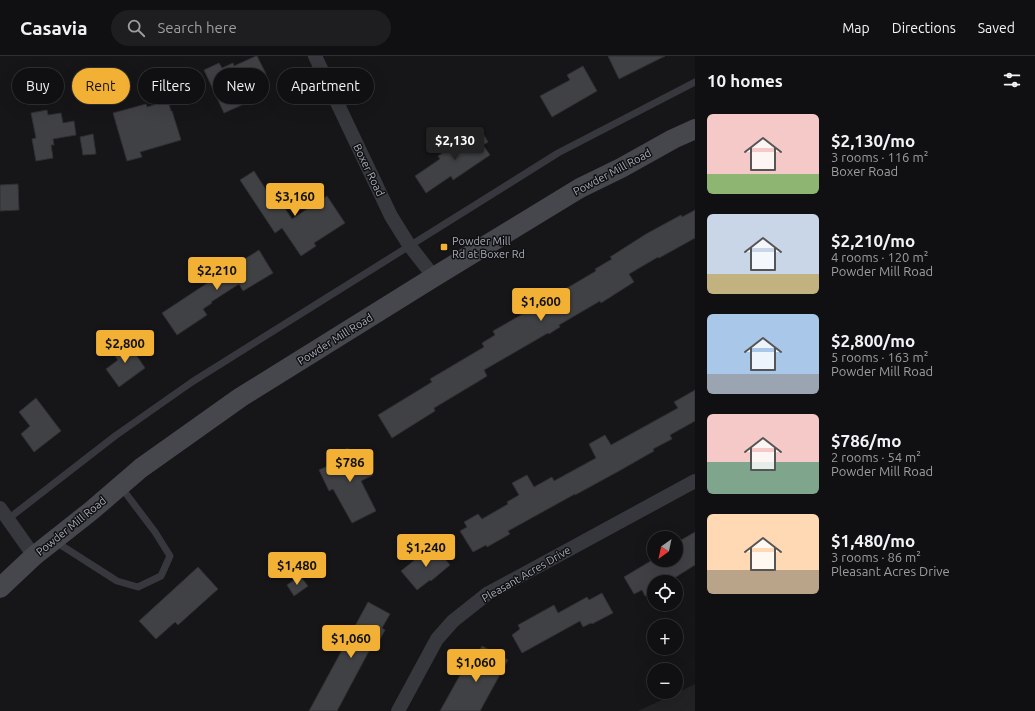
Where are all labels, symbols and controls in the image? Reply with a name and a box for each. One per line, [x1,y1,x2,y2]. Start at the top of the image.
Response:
search box [111,10,391,46]
text: Casavia [20,17,87,39]
icon: search [125,17,147,39]
text: Search here [157,19,237,36]
text: Map [842,20,870,36]
text: Directions [892,20,956,36]
text: Saved [978,20,1015,36]
chip: Buy [12,68,64,104]
chip: Rent [72,68,130,104]
chip: Filters [138,68,205,104]
chip: New [213,68,269,104]
chip: Apartment [277,68,374,104]
icon: filters [1001,69,1023,91]
text: 10 homes [707,71,783,90]
pin: $2,130 [422,127,488,161]
icon: home [739,130,787,178]
text: $2,130/mo [831,131,915,150]
text: $2,130 [435,133,475,147]
street label: Boxer Road [351,142,387,198]
street label: Powder Mill Road [571,146,653,198]
text: 3 rooms · 116 m² [831,150,928,164]
text: Boxer Road [831,164,898,178]
pin: $3,160 [262,183,328,217]
text: $3,160 [275,189,315,203]
icon: home [739,230,787,278]
text: $2,210/mo [831,231,915,250]
place label: Powder Mill Rd at Boxer Rd [452,235,525,260]
marker: Powder Mill Rd at Boxer Rd [439,242,449,252]
text: 4 rooms · 120 m² [831,250,928,264]
pin: $2,210 [184,257,250,291]
text: $2,210 [197,263,237,277]
text: Powder Mill Road [831,264,933,278]
pin: $1,600 [508,288,574,322]
text: $1,600 [521,294,561,308]
street label: Powder Mill Road [295,311,375,367]
pin: $2,800 [92,330,158,364]
icon: home [739,330,787,378]
text: $2,800/mo [831,331,915,350]
text: $2,800 [105,336,145,350]
text: 5 rooms · 163 m² [831,350,928,364]
text: Powder Mill Road [831,364,933,378]
icon: home [739,430,787,478]
text: $786/mo [831,431,901,450]
pin: $786 [326,449,374,483]
text: 2 rooms · 54 m² [831,450,921,464]
text: $786 [335,455,365,469]
text: Powder Mill Road [831,464,933,478]
street label: Powder Mill Road [34,494,108,558]
icon: home [739,530,787,578]
north arrow [647,531,683,567]
map controls [647,531,683,699]
text: $1,480/mo [831,531,915,550]
pin: $1,240 [393,534,459,568]
text: $1,240 [406,540,446,554]
street label: Pleasant Acres Drive [479,544,573,604]
text: 3 rooms · 86 m² [831,550,921,564]
pin: $1,480 [264,552,330,586]
text: $1,480 [277,558,317,572]
text: Pleasant Acres Drive [831,564,950,578]
button: locate [647,575,683,611]
button: + [647,619,683,655]
pin: $1,060 [318,625,384,659]
text: $1,060 [331,631,371,645]
pin: $1,060 [443,649,509,683]
text: $1,060 [456,655,496,669]
button: − [647,663,683,699]

